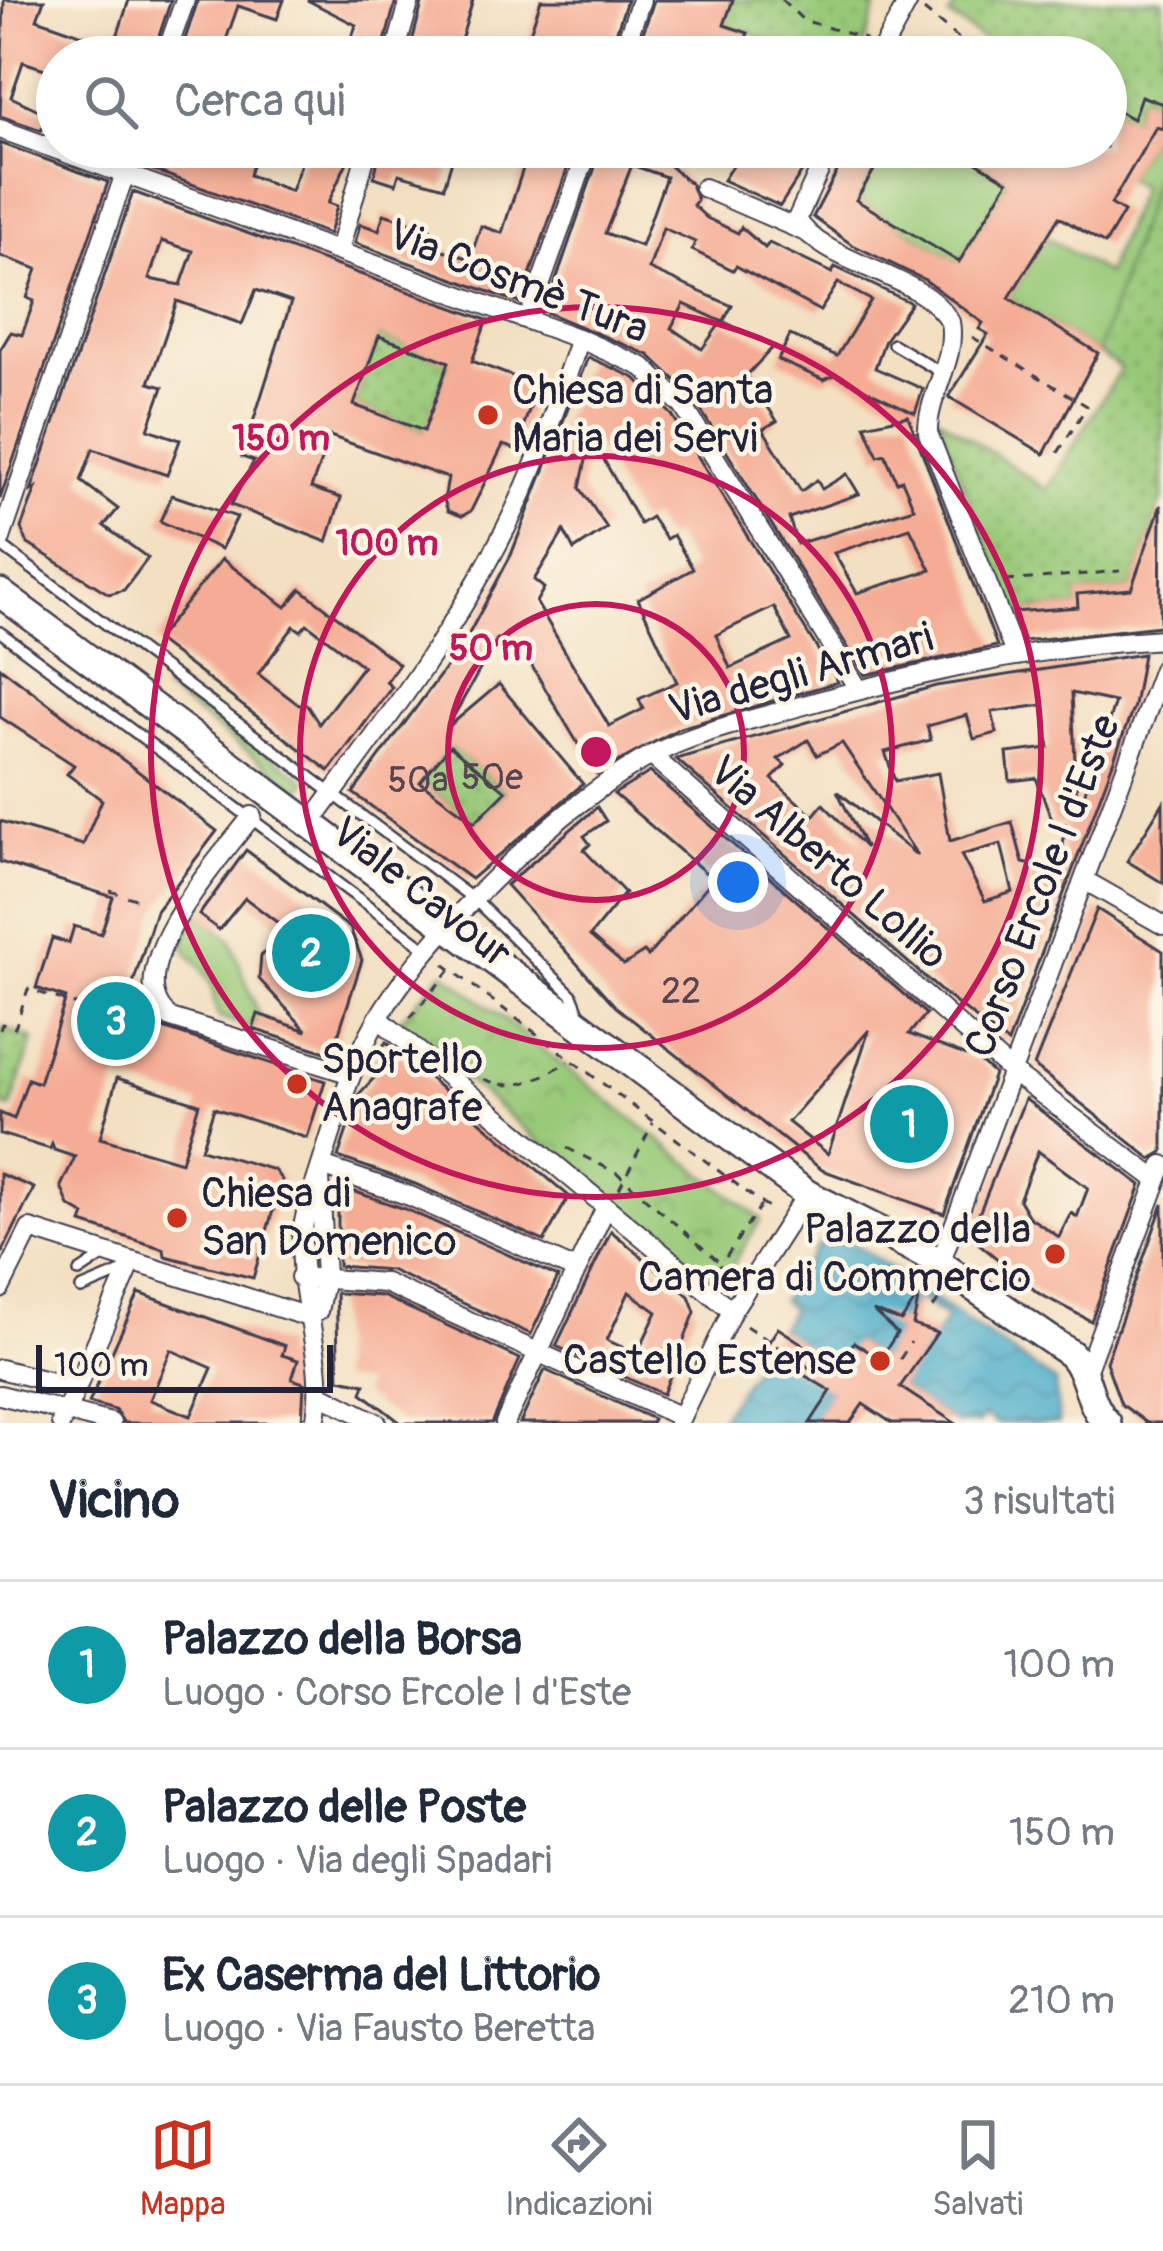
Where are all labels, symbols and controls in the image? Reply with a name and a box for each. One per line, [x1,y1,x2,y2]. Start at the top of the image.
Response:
search box [36,36,1127,168]
icon: search [78,69,144,135]
text: Cerca qui [174,74,345,130]
street label: Via Cosmè Tura [380,208,656,356]
place label: Chiesa di Santa Maria dei Servi [512,365,773,465]
marker: Chiesa di Santa Maria dei Servi [475,402,501,428]
text: 150 m [232,416,330,461]
text: 100 m [335,521,439,566]
street label: Via degli Armari [663,611,939,737]
text: 50 m [449,626,533,671]
street label: Corso Ercole I d'Este [954,707,1132,1065]
centre of rings [575,731,617,773]
street label: Via Alberto Lollio [698,745,958,981]
house number: 50e [461,755,523,800]
house number: 50a [388,758,448,803]
street label: Viale Cavour [320,806,522,980]
your location [708,852,768,912]
pin: 2 [272,908,350,998]
house number: 22 [661,969,701,1014]
pin: 3 [77,976,155,1066]
place label: Sportello Anagrafe [321,1034,483,1134]
marker: Sportello Anagrafe [284,1071,310,1097]
pin: 1 [870,1079,948,1169]
place label: Chiesa di San Domenico [201,1168,457,1268]
place label: Palazzo della Camera di Commercio [638,1204,1031,1304]
marker: Chiesa di San Domenico [164,1205,190,1231]
marker: Palazzo della Camera di Commercio [1042,1241,1068,1267]
place label: Castello Estense [563,1335,856,1387]
scale bar [36,1339,333,1392]
text: 100 m [54,1345,148,1386]
marker: Castello Estense [867,1348,893,1374]
text: Vicino [48,1469,179,1533]
text: 3 risultati [963,1477,1115,1526]
text: Palazzo della Borsa [162,1612,522,1668]
text: 1 [79,1640,95,1689]
text: 100 m [1003,1640,1115,1689]
text: Luogo · Corso Ercole I d'Este [162,1668,631,1717]
text: Palazzo delle Poste [162,1780,526,1836]
text: 2 [76,1808,98,1857]
text: 150 m [1009,1808,1115,1857]
text: Luogo · Via degli Spadari [162,1836,552,1885]
text: Ex Caserma del Littorio [162,1948,600,2004]
text: 3 [76,1976,98,2025]
text: 210 m [1008,1976,1115,2025]
text: Luogo · Via Fausto Beretta [162,2004,595,2053]
tab: Mappa [140,2112,226,2225]
tab: Indicazioni [505,2112,652,2225]
tab: Salvati [932,2112,1023,2225]

